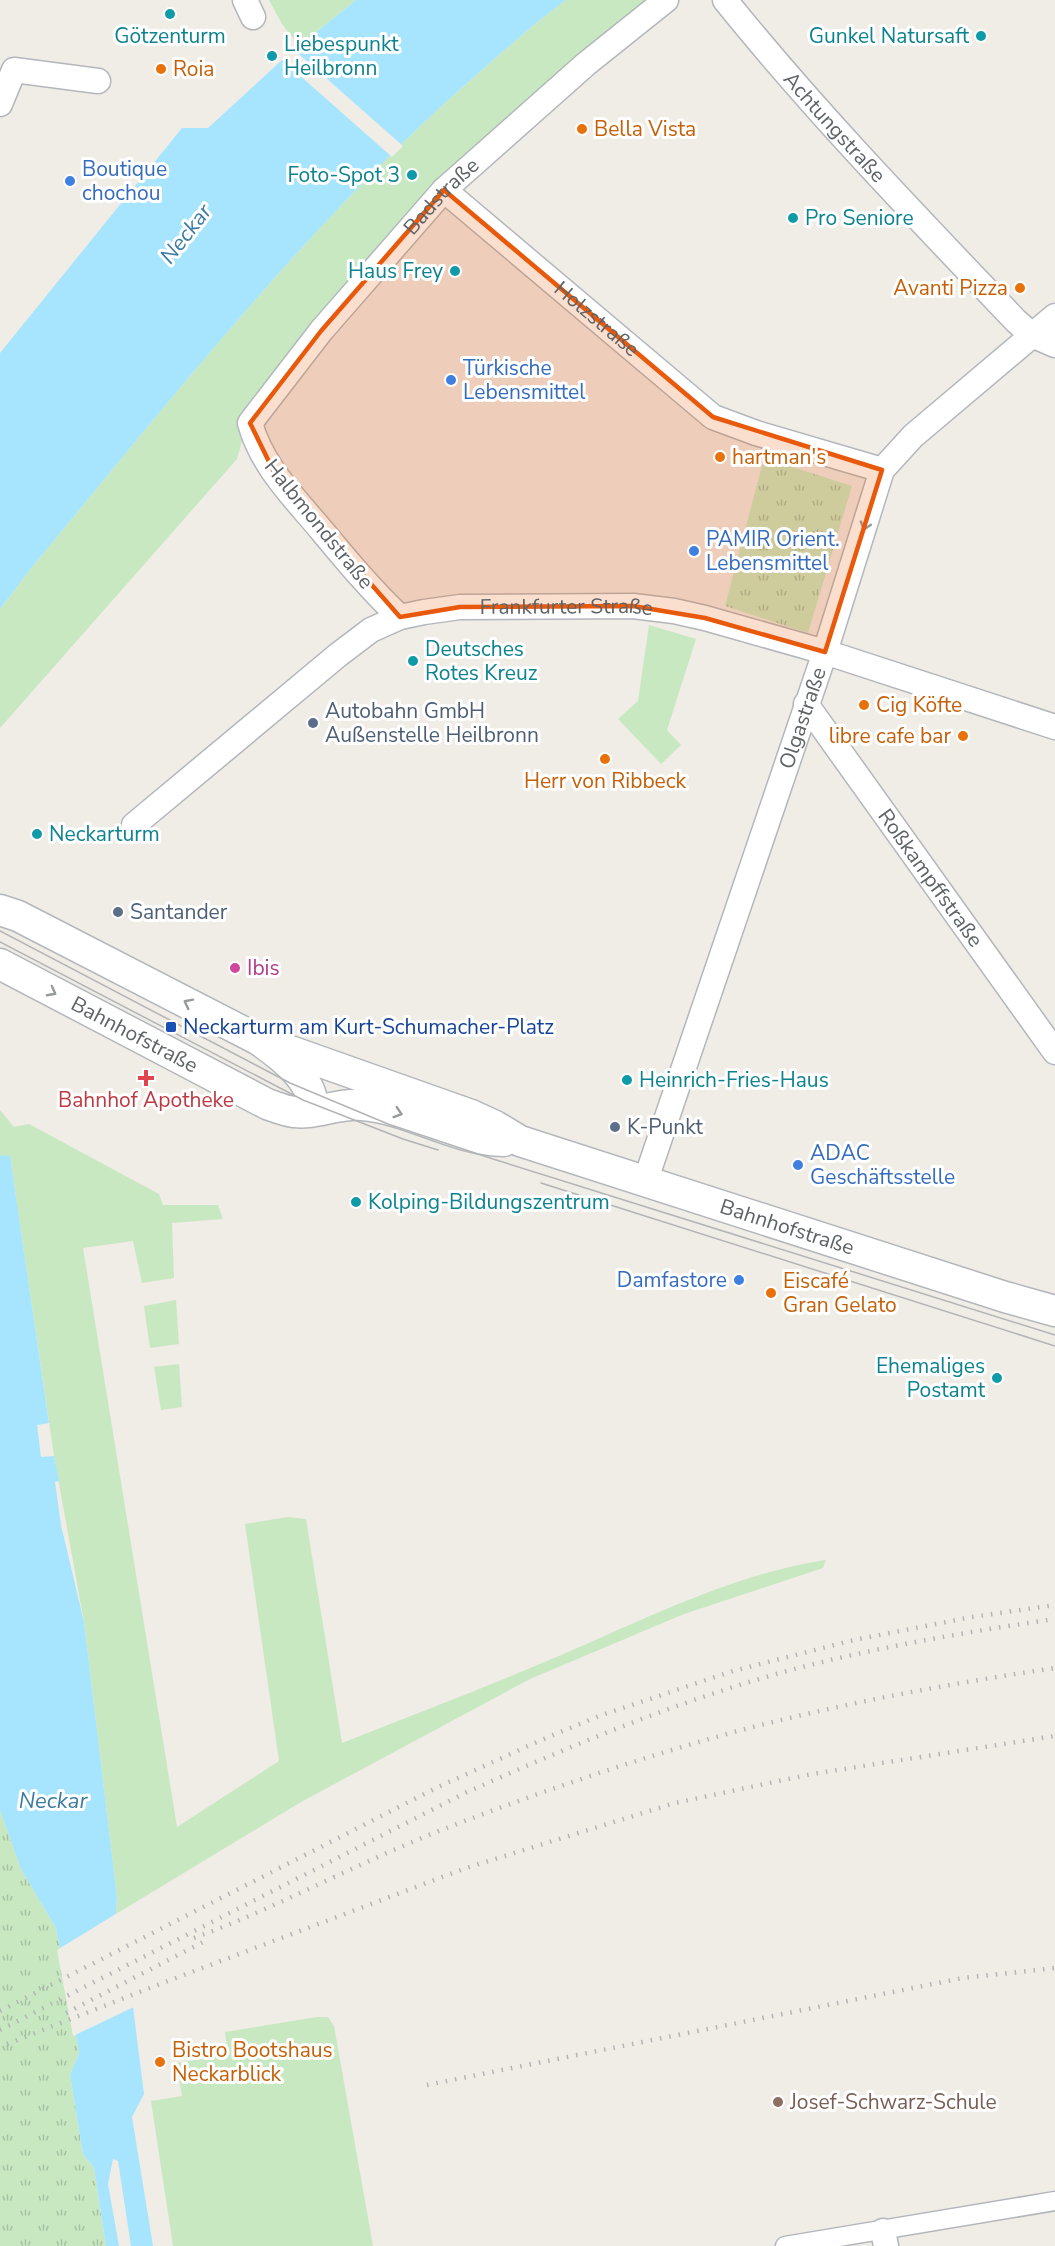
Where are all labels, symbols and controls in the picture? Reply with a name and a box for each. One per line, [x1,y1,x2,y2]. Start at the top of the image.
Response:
marker: Götzenturm [163,7,177,21]
place label: Götzenturm [114,22,226,50]
place label: Gunkel Natursaft [809,22,970,50]
marker: Gunkel Natursaft [974,29,988,43]
place label: Liebespunkt Heilbronn [284,30,399,82]
marker: Liebespunkt Heilbronn [265,49,279,63]
place label: Roia [173,55,215,83]
marker: Roia [154,62,168,76]
street label: Achtungstraße [777,66,892,189]
place label: Bella Vista [594,115,696,143]
marker: Bella Vista [575,122,589,136]
street label: Badstraße [397,151,485,241]
place label: Boutique chochou [82,155,167,207]
place label: Foto-Spot 3 [288,161,400,189]
marker: Foto-Spot 3 [405,168,419,182]
marker: Boutique chochou [63,174,77,188]
water label: Neckar [153,197,220,270]
place label: Pro Seniore [805,204,914,232]
marker: Pro Seniore [786,211,800,225]
place label: Haus Frey [348,257,443,285]
marker: Haus Frey [448,264,462,278]
place label: Avanti Pizza [893,274,1008,302]
street label: Holzstraße [548,275,645,363]
marker: Avanti Pizza [1013,281,1027,295]
place label: Türkische Lebensmittel [463,354,586,406]
marker: Türkische Lebensmittel [444,373,458,387]
place label: hartman's [732,443,826,471]
marker: hartman's [713,450,727,464]
street label: Halbmondstraße [258,453,380,595]
one-way arrow [860,520,872,531]
place label: PAMIR Orient. Lebensmittel [706,525,840,577]
marker: PAMIR Orient. Lebensmittel [687,544,701,558]
street label: Frankfurter Straße [480,592,655,622]
place label: Deutsches Rotes Kreuz [425,635,538,687]
marker: Deutsches Rotes Kreuz [406,654,420,668]
street label: Olgastraße [772,663,833,773]
place label: Cig Köfte [876,691,962,719]
place label: Autobahn GmbH Außenstelle Heilbronn [325,697,539,749]
marker: Cig Köfte [857,698,871,712]
marker: Autobahn GmbH Außenstelle Heilbronn [306,716,320,730]
place label: libre cafe bar [829,722,951,750]
marker: libre cafe bar [956,729,970,743]
marker: Herr von Ribbeck [598,752,612,766]
place label: Herr von Ribbeck [524,767,687,795]
street label: Roßkampffstraße [872,803,990,953]
place label: Neckarturm [49,820,160,848]
marker: Neckarturm [30,827,44,841]
place label: Santander [130,898,228,926]
marker: Santander [111,905,125,919]
place label: Ibis [247,954,280,982]
marker: Ibis [228,961,242,975]
one-way arrow [45,985,56,996]
street label: Bahnhofstraße [66,990,203,1079]
one-way arrow [183,999,194,1011]
place label: Neckarturm am Kurt-Schumacher-Platz [183,1013,554,1041]
marker: Neckarturm am Kurt-Schumacher-Platz [164,1020,178,1034]
place label: Heinrich-Fries-Haus [639,1066,829,1094]
marker: Bahnhof Apotheke [139,1071,153,1085]
marker: Heinrich-Fries-Haus [620,1073,634,1087]
place label: Bahnhof Apotheke [58,1086,234,1114]
one-way arrow [392,1106,403,1119]
place label: K-Punkt [627,1113,703,1141]
marker: K-Punkt [608,1120,622,1134]
place label: ADAC Geschäftsstelle [810,1139,955,1191]
marker: ADAC Geschäftsstelle [791,1158,805,1172]
place label: Kolping-Bildungszentrum [368,1188,610,1216]
street label: Bahnhofstraße [716,1192,858,1262]
marker: Kolping-Bildungszentrum [349,1195,363,1209]
place label: Damfastore [617,1266,727,1294]
place label: Eiscafé Gran Gelato [783,1267,897,1319]
marker: Damfastore [732,1273,746,1287]
marker: Eiscafé Gran Gelato [764,1286,778,1300]
place label: Ehemaliges Postamt [876,1352,986,1404]
marker: Ehemaliges Postamt [990,1371,1004,1385]
water label: Neckar [19,1786,88,1816]
place label: Bistro Bootshaus Neckarblick [172,2036,333,2088]
marker: Bistro Bootshaus Neckarblick [153,2055,167,2069]
place label: Josef-Schwarz-Schule [789,2088,997,2116]
marker: Josef-Schwarz-Schule [771,2095,785,2109]

